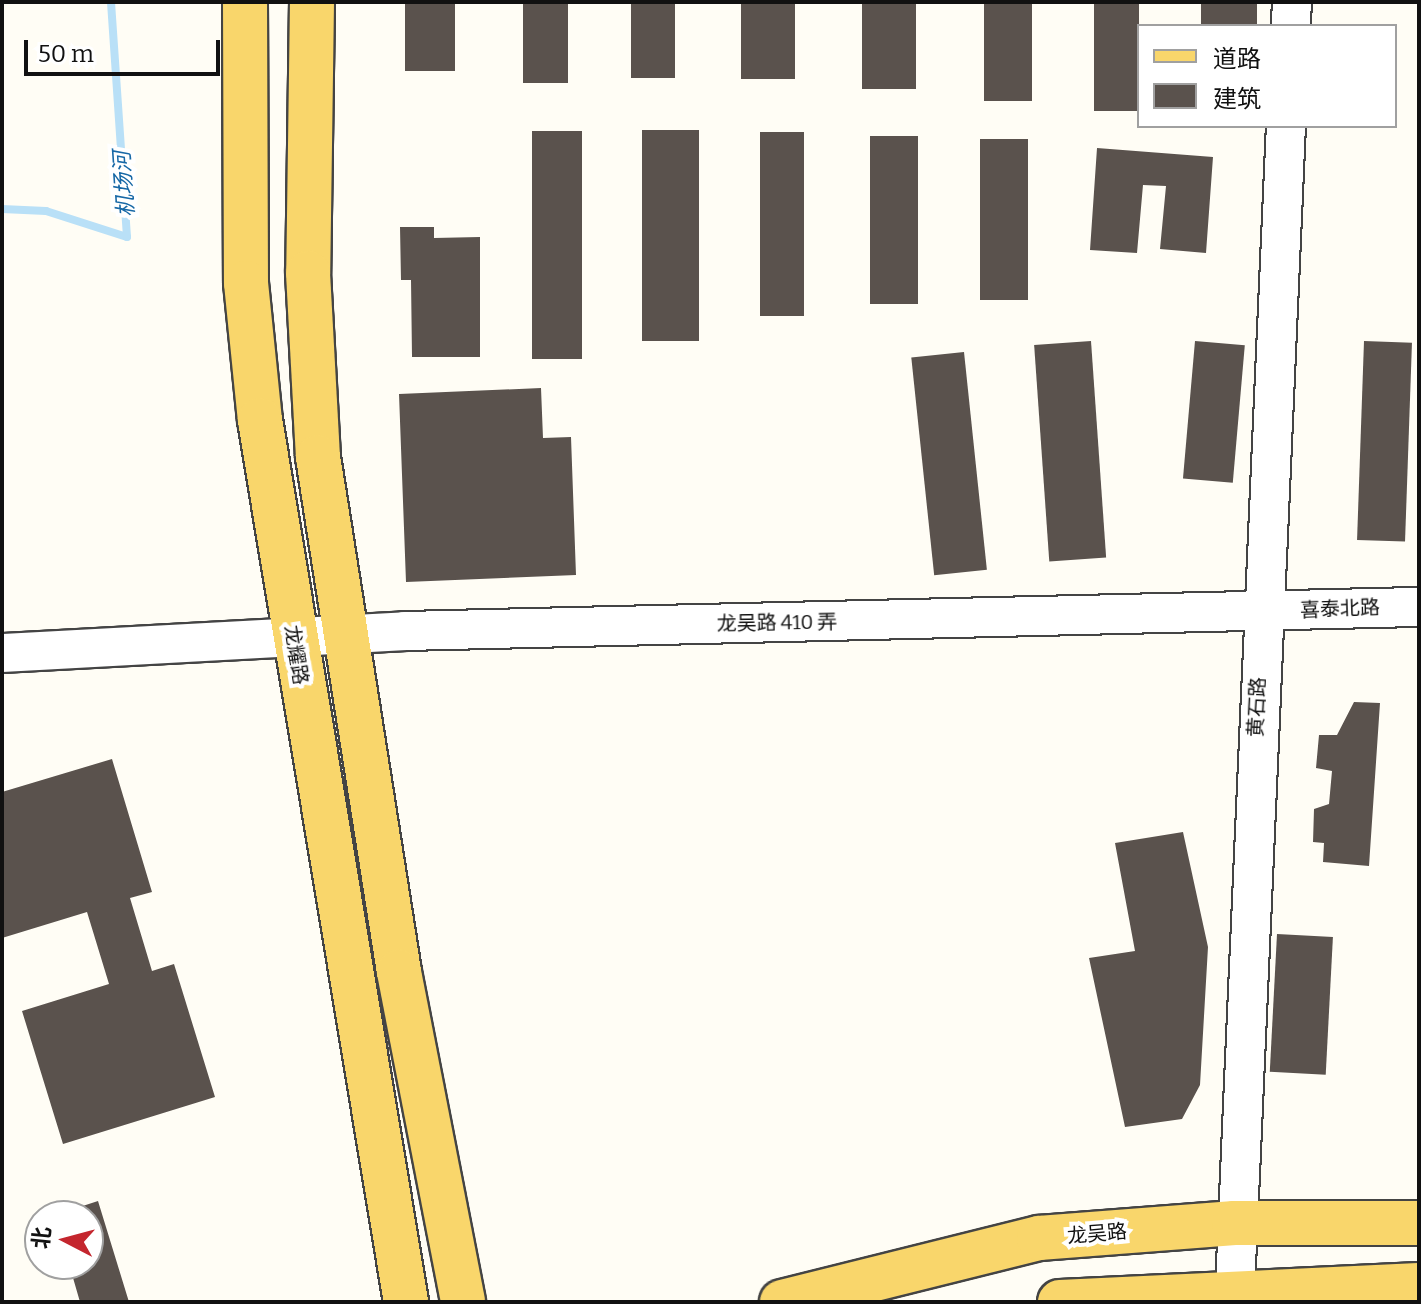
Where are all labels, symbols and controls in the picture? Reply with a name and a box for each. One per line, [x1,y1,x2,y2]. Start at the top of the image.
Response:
scale bar [28,24,224,74]
legend [1137,24,1397,128]
text: 50 m [38,40,94,68]
text: 道路 [1213,45,1261,73]
text: 建筑 [1213,85,1261,113]
water label: 机场河 [109,150,139,218]
street label: 喜泰北路 [1300,596,1380,622]
street label: 龙吴路 410 弄 [716,610,838,636]
street label: 龙耀路 [279,623,313,687]
street label: 黄石路 [1243,676,1271,738]
north arrow [24,1200,104,1280]
street label: 龙吴路 [1066,1219,1128,1249]
text: 北 [27,1225,56,1250]

